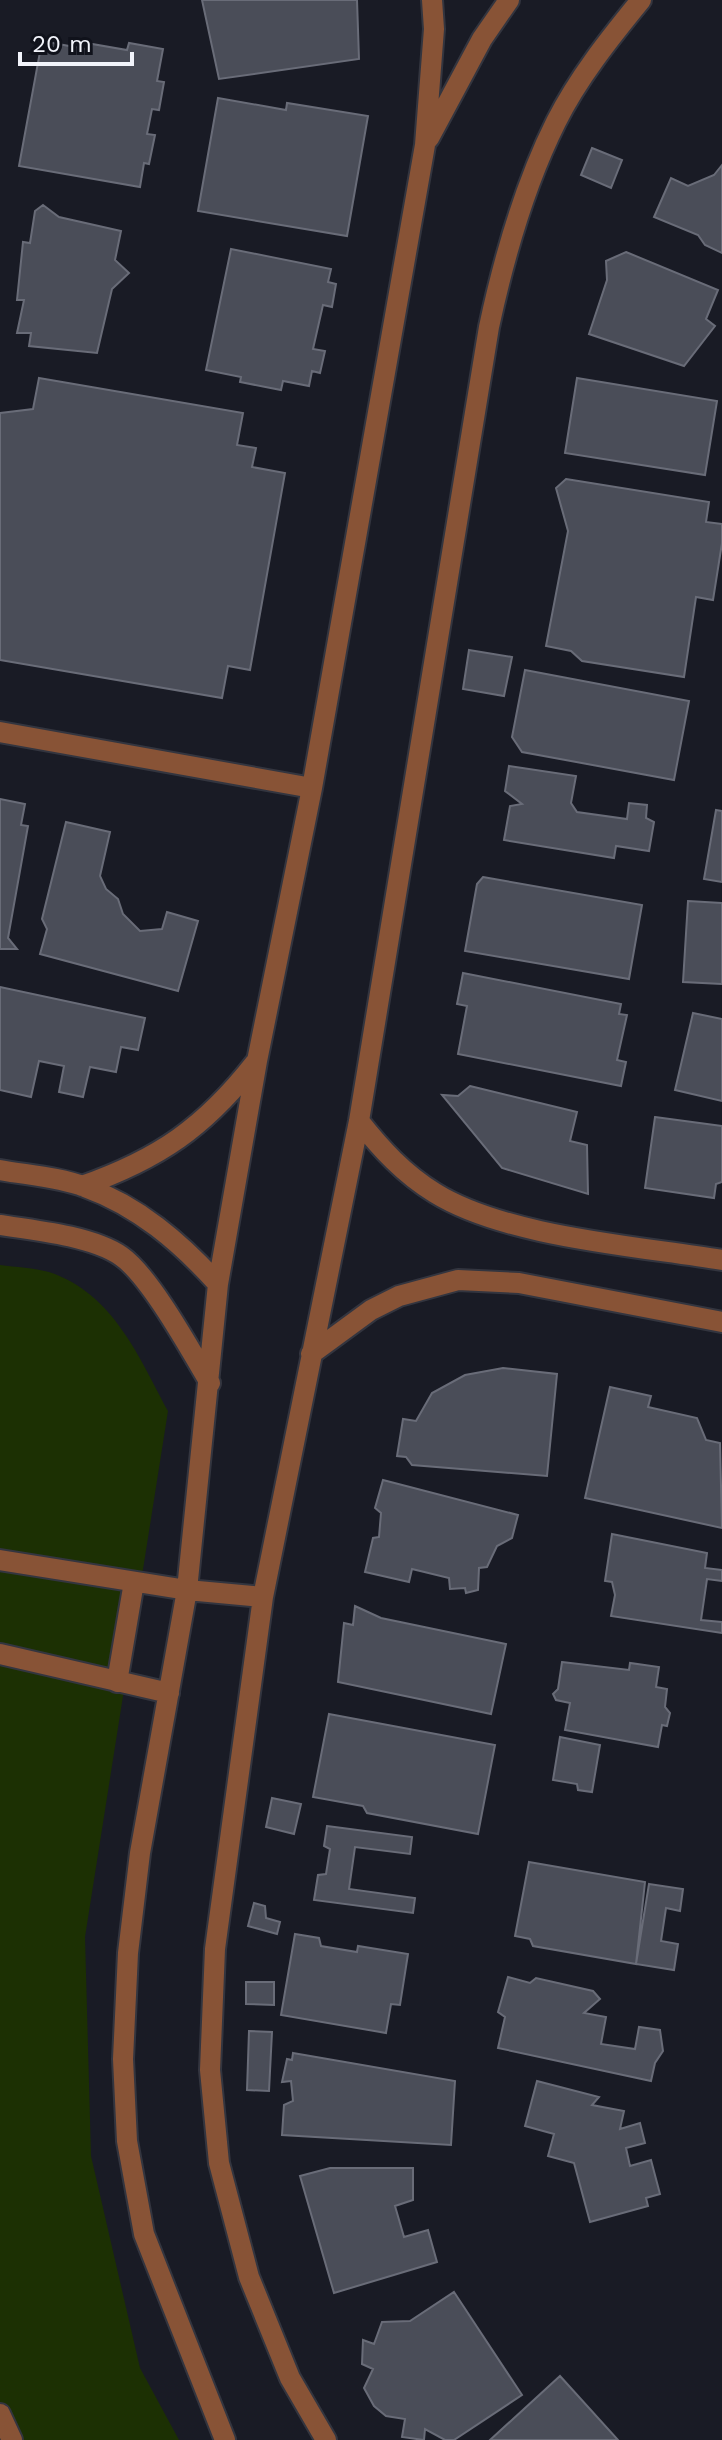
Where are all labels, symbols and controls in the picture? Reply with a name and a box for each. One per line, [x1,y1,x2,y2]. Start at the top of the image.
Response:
scale bar [20,16,132,66]
text: 20 m [32,30,92,58]

